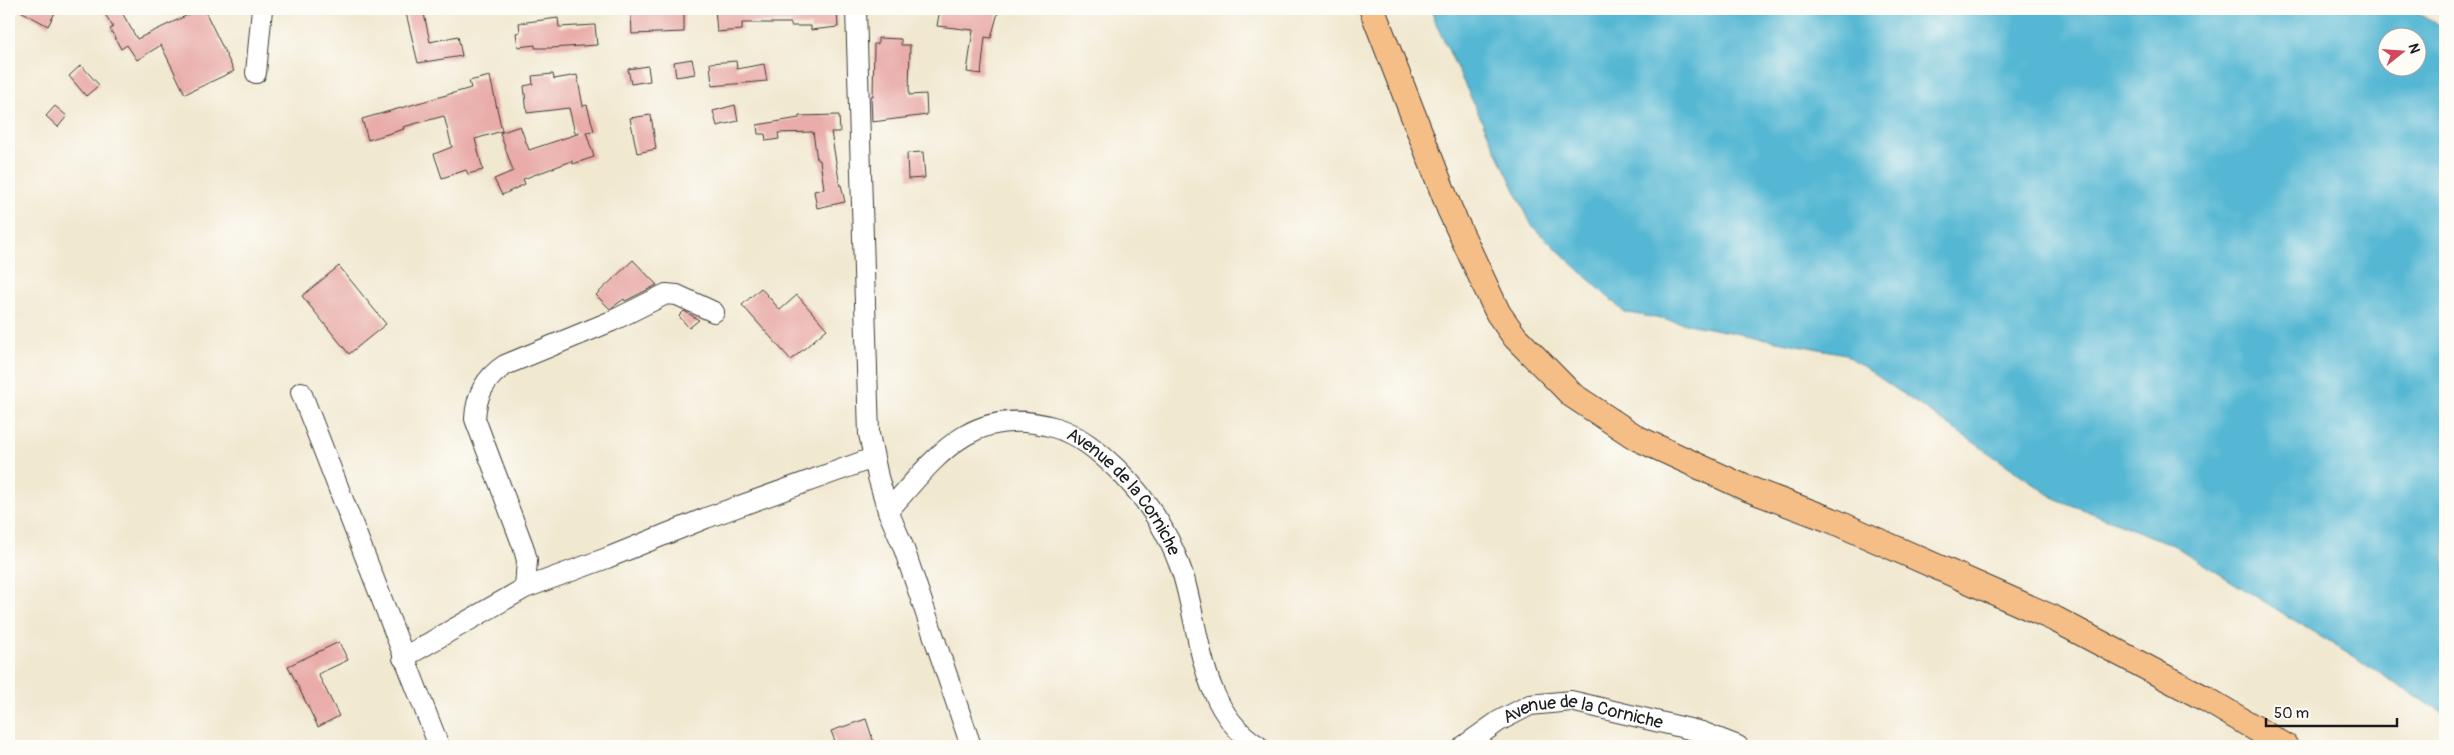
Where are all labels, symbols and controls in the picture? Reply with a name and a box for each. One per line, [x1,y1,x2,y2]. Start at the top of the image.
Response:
north arrow [2376,28,2426,78]
text: N [2404,41,2423,55]
street label: Avenue de la Corniche [1063,423,1185,559]
street label: Avenue de la Corniche [1499,690,1665,734]
scale bar [2266,695,2398,727]
text: 50 m [2274,704,2309,723]

